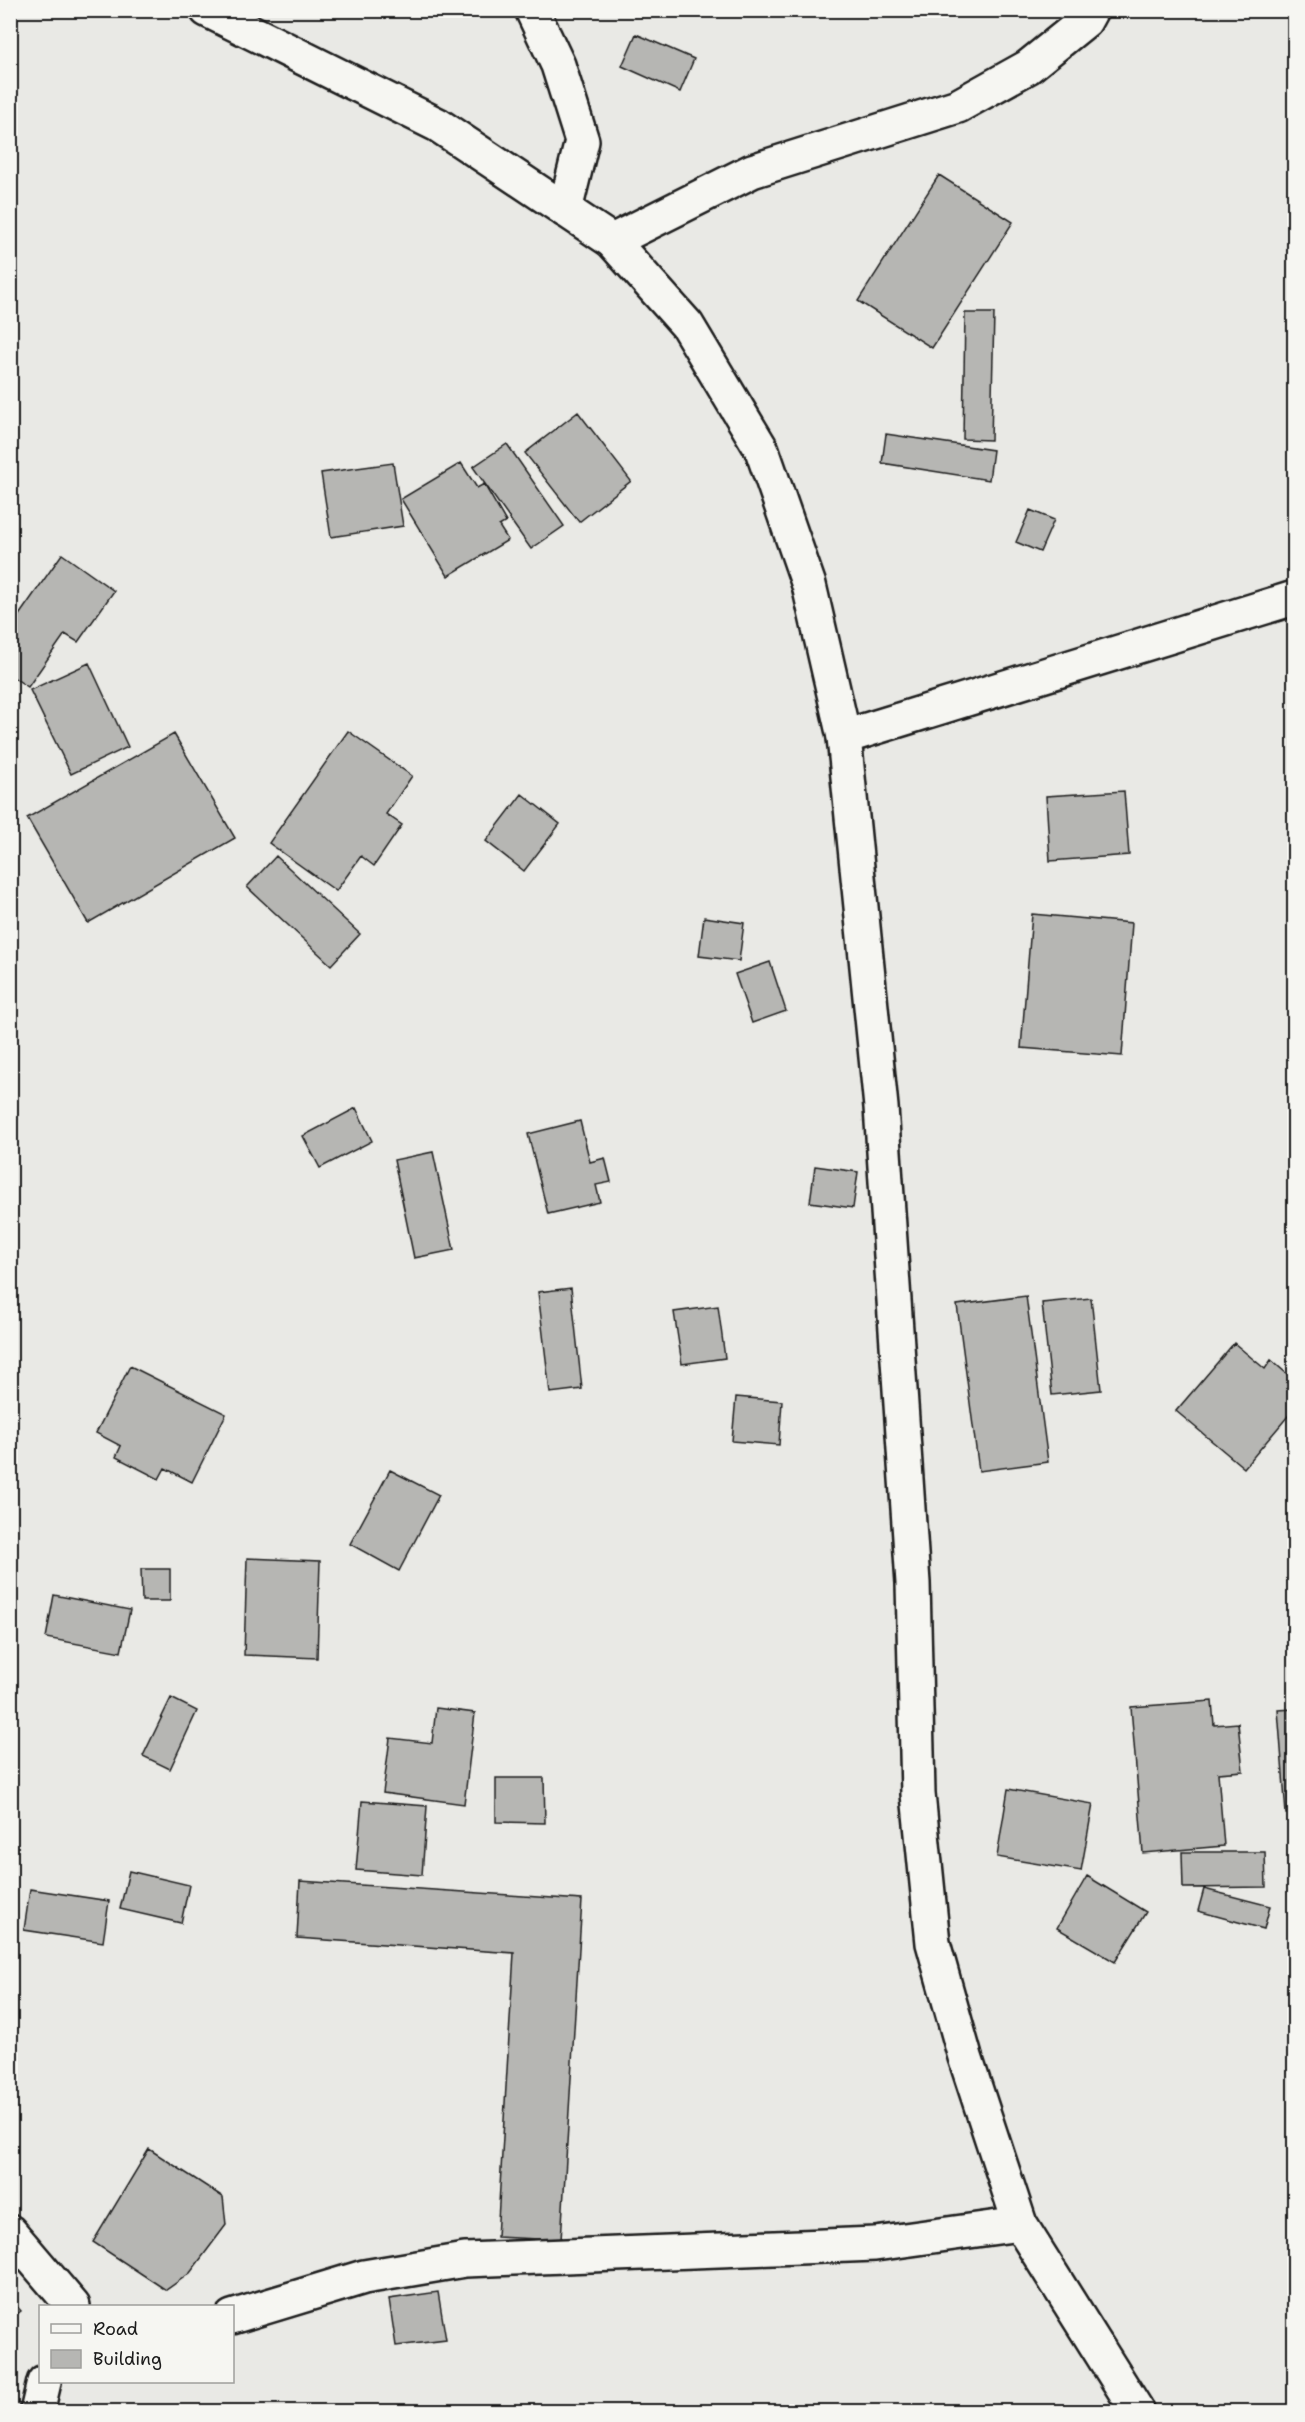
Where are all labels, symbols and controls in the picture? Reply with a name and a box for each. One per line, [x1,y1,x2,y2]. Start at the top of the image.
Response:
legend [39,2305,234,2383]
text: Road [93,2317,138,2341]
text: Building [93,2347,162,2371]

